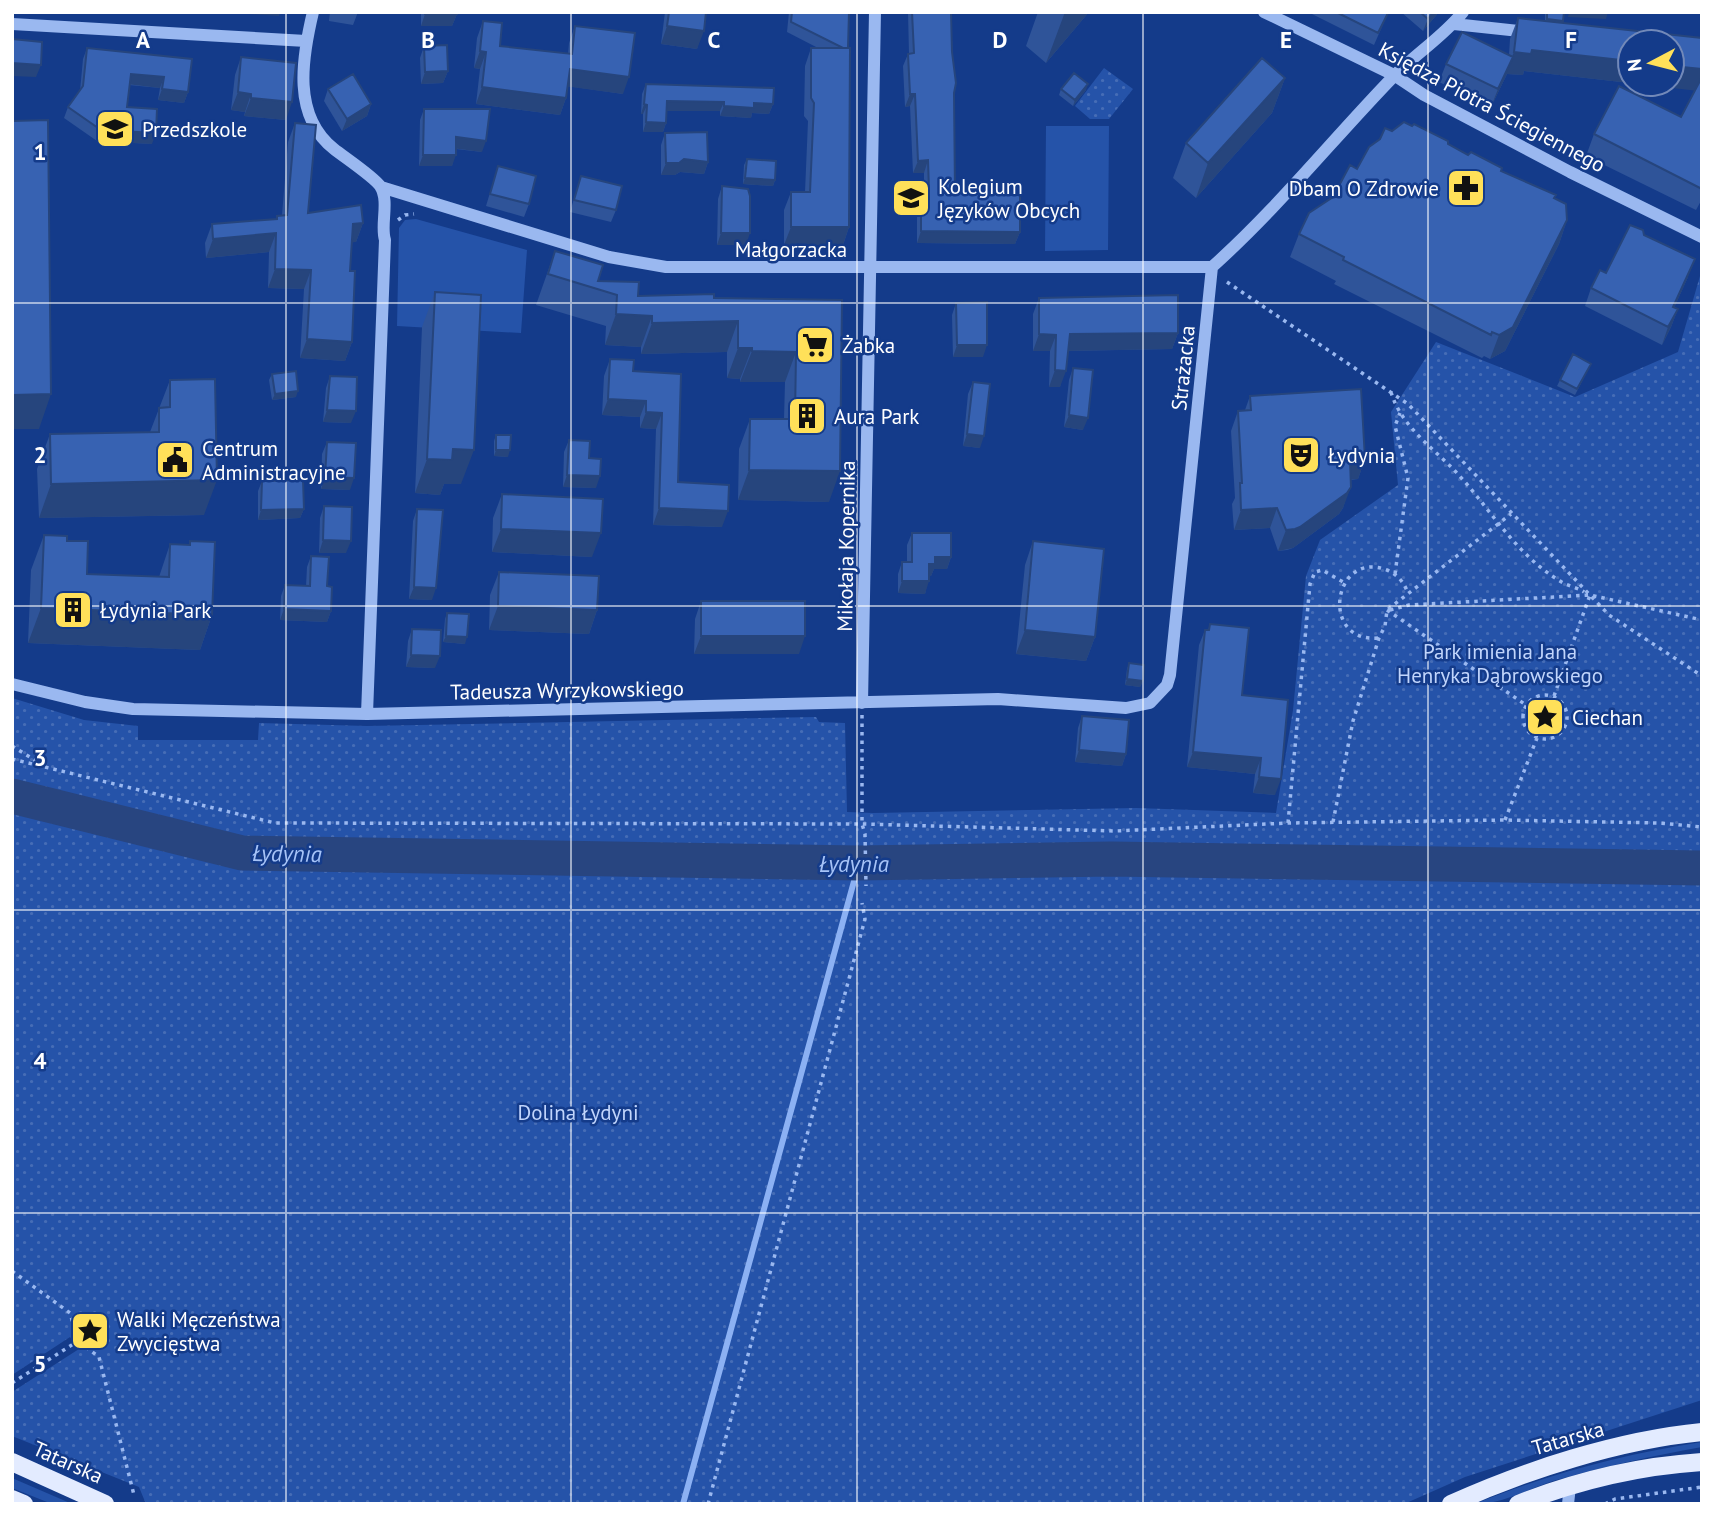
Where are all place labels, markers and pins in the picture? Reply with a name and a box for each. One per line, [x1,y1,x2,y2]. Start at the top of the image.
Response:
school or university icon: Przedszkole [94,108,136,150]
place label: Przedszkole [142,116,247,143]
pharmacy icon: Dbam O Zdrowie [1445,167,1487,209]
place label: Kolegium Języków Obcych [937,173,1080,224]
place label: Dbam O Zdrowie [1289,175,1439,202]
school or university icon: Kolegium Języków Obcych [890,177,932,219]
supermarket icon: Żabka [794,324,836,366]
place label: Żabka [842,332,895,359]
building icon: Aura Park [786,395,828,437]
place label: Aura Park [834,403,919,430]
theatre icon: Łydynia [1280,434,1322,476]
place label: Centrum Administracyjne [202,435,346,486]
public building icon: Centrum Administracyjne [154,439,196,481]
place label: Łydynia [1328,442,1395,469]
building icon: Łydynia Park [52,589,94,631]
place label: Łydynia Park [100,597,211,624]
place icon: Ciechan [1524,696,1566,738]
place label: Ciechan [1572,704,1643,731]
place label: Walki Męczeństwa Zwycięstwa [117,1306,281,1357]
place icon: Walki Męczeństwa Zwycięstwa [69,1310,111,1352]

